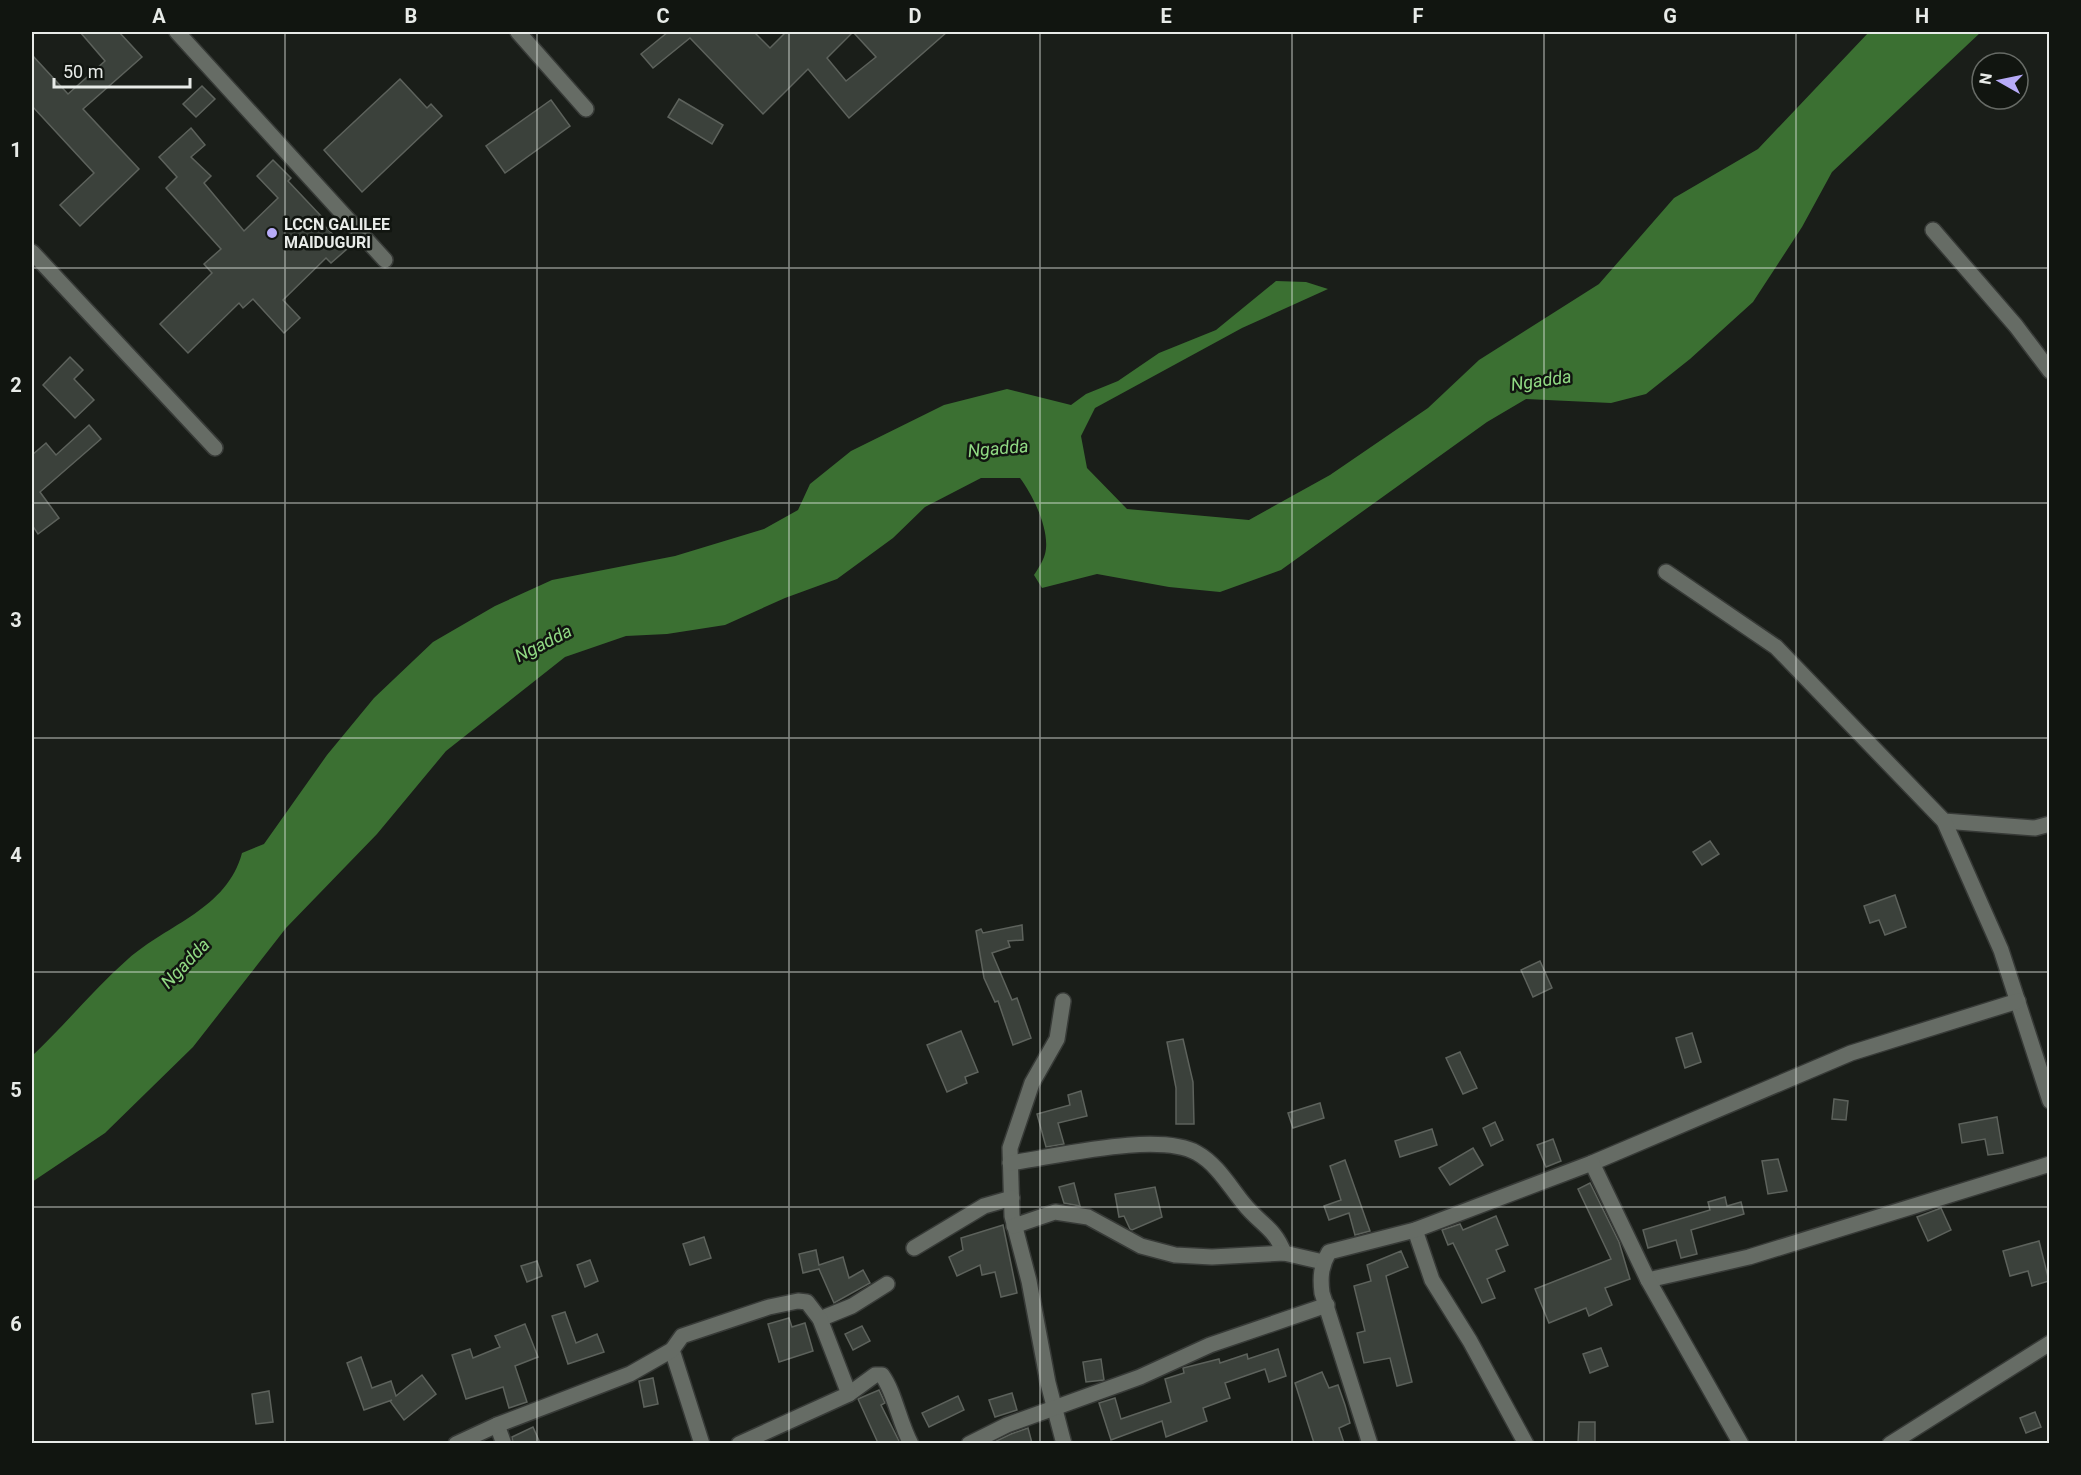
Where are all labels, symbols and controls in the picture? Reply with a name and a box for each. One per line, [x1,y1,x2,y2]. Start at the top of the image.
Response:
text: A [152,4,166,28]
text: B [405,4,417,28]
text: C [656,4,670,28]
text: D [909,4,922,28]
text: E [1160,4,1172,28]
text: F [1413,4,1424,28]
text: G [1663,4,1677,28]
text: H [1915,4,1929,28]
scale bar [54,51,190,89]
north arrow [1970,51,2030,111]
text: 50 m [63,61,103,82]
text: N [1975,72,1996,86]
text: 1 [10,138,22,162]
place label: LCCN GALILEE MAIDUGURI [284,215,390,252]
marker: LCCN GALILEE MAIDUGURI [265,226,279,240]
water label: Ngadda [1509,365,1573,395]
text: 2 [10,373,22,397]
water label: Ngadda [967,435,1029,461]
text: 3 [10,608,22,632]
water label: Ngadda [511,620,575,666]
text: 4 [10,843,22,867]
water label: Ngadda [156,934,214,992]
text: 5 [10,1078,22,1102]
text: 6 [10,1312,22,1336]

